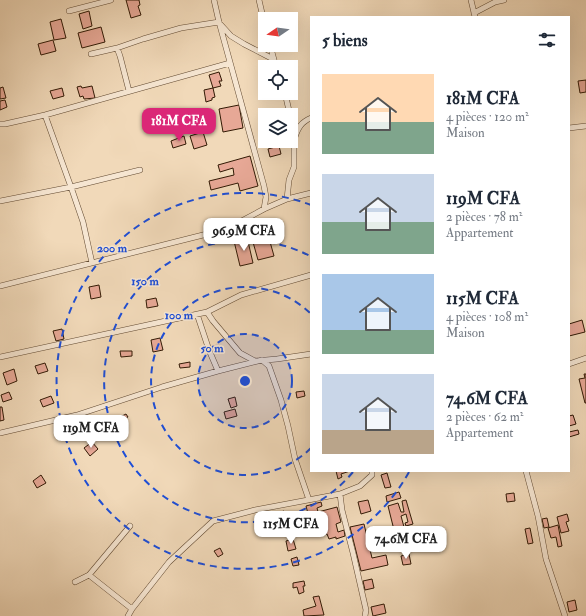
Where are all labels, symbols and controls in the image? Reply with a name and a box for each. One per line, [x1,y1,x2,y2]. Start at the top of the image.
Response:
north arrow [258,12,298,52]
map controls [258,12,298,148]
icon: filters [536,29,558,51]
text: 5 biens [322,30,367,51]
button: locate [258,60,298,100]
text: 181M CFA [446,88,520,109]
icon: home [354,90,402,138]
pin: 181M CFA [138,108,220,142]
button: layers [258,108,298,148]
text: 4 pièces · 120 m² [446,109,529,125]
text: 181M CFA [151,113,207,129]
text: Maison [446,125,485,141]
text: 119M CFA [446,188,520,209]
icon: home [354,190,402,238]
text: 2 pièces · 78 m² [446,209,522,225]
pin: 96.9M CFA [198,218,290,252]
text: 96.9M CFA [212,223,276,239]
text: Appartement [446,225,514,241]
text: 200 m [97,241,128,256]
text: 150 m [131,274,159,289]
text: 115M CFA [446,288,519,309]
icon: home [354,290,402,338]
text: 100 m [165,308,194,323]
text: 4 pièces · 108 m² [446,309,528,325]
text: Maison [446,325,485,341]
text: 50 m [200,341,224,356]
centre of rings [238,374,252,388]
text: 74.6M CFA [446,388,528,409]
icon: home [354,390,402,438]
text: 2 pièces · 62 m² [446,409,523,425]
pin: 119M CFA [50,415,132,449]
text: 119M CFA [63,420,119,436]
text: Appartement [446,425,514,441]
pin: 115M CFA [250,511,332,545]
text: 115M CFA [263,516,319,532]
pin: 74.6M CFA [360,526,452,560]
text: 74.6M CFA [375,531,437,547]

